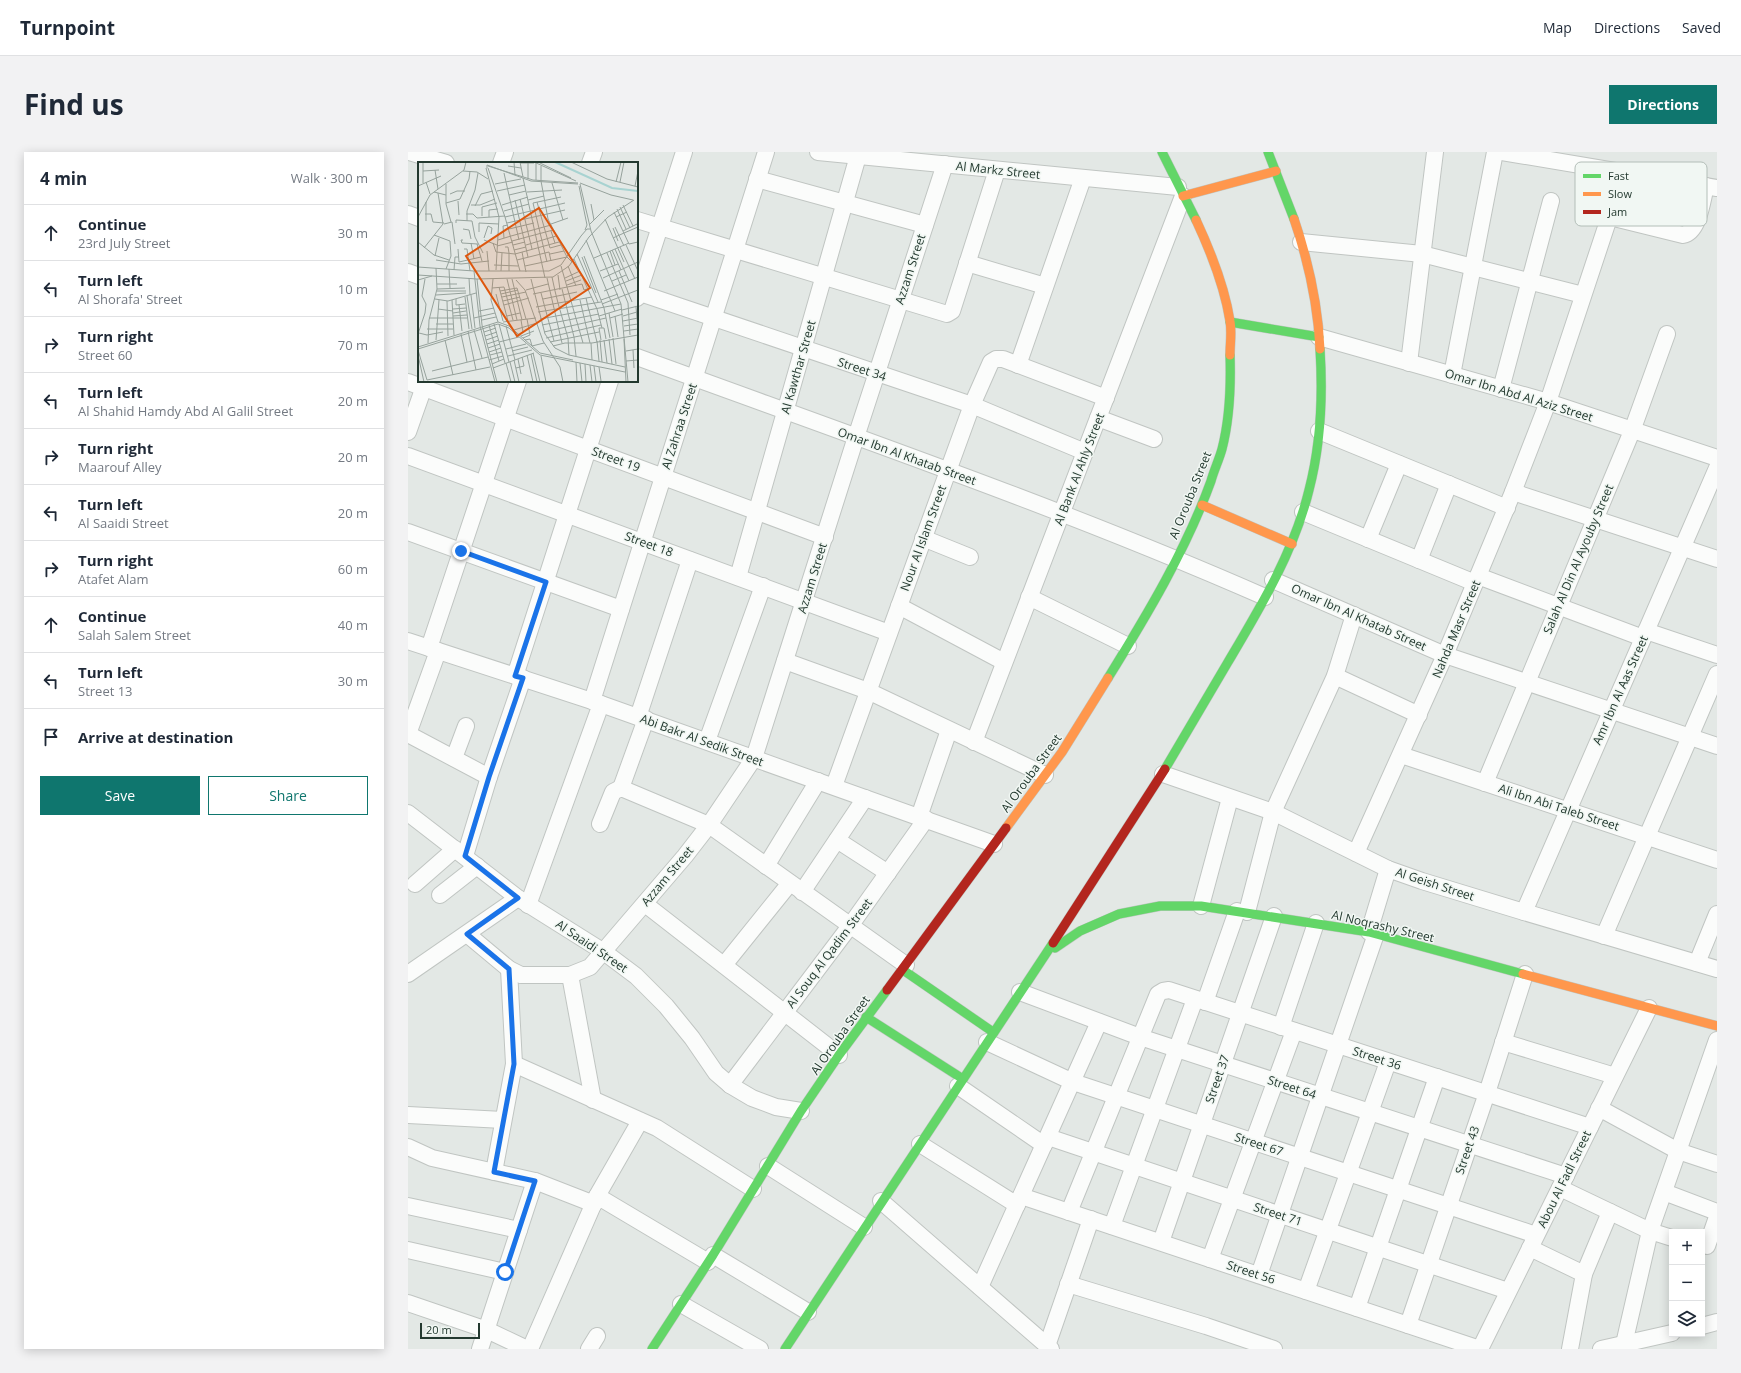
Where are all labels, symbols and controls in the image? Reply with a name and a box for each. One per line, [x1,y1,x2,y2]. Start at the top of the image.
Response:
text: Turnpoint [20,15,115,41]
text: Map [1543,18,1572,37]
text: Directions [1594,18,1660,37]
text: Saved [1682,18,1721,37]
text: Find us [24,85,124,123]
button: Directions [1609,85,1717,124]
street label: Al Markz Street [955,157,1041,183]
inset map [418,162,638,382]
legend [1575,162,1707,226]
text: 4 min [40,167,87,190]
text: Fast [1608,168,1629,183]
text: Walk · 300 m [291,169,368,187]
text: Slow [1608,186,1632,201]
text: Jam [1607,204,1627,219]
text: Continue [78,214,146,234]
icon: ahead [40,222,62,244]
text: 30 m [338,224,368,242]
street label: Azzam Street [891,232,929,306]
text: 23rd July Street [78,234,170,252]
text: Turn left [78,270,143,290]
icon: left [40,278,62,300]
text: 10 m [338,280,368,298]
text: Al Shorafa' Street [78,290,182,308]
street label: Al Kawthar Street [776,318,820,416]
text: Turn right [78,326,153,346]
icon: right [40,334,62,356]
text: 70 m [338,336,368,354]
text: Street 60 [78,346,133,364]
street label: Street 34 [835,353,889,385]
street label: Omar Ibn Abd Al Aziz Street [1443,364,1595,426]
street label: Al Zahraa Street [657,381,701,471]
text: Turn left [78,382,143,402]
icon: left [40,390,62,412]
text: 20 m [338,392,368,410]
text: Al Shahid Hamdy Abd Al Galil Street [78,402,293,420]
street label: Al Bank Al Ahly Street [1050,410,1108,528]
street label: Omar Ibn Al Khatab Street [835,423,979,489]
text: Turn right [78,438,153,458]
street label: Street 19 [589,442,643,476]
icon: right [40,446,62,468]
text: 20 m [338,448,368,466]
street label: Al Orouba Street [1165,449,1215,541]
text: Maarouf Alley [78,458,162,476]
street label: Salah Al Din Al Ayouby Street [1539,481,1617,637]
street label: Nour Al Islam Street [896,483,950,593]
text: Turn left [78,494,143,514]
icon: left [40,502,62,524]
text: 20 m [338,504,368,522]
text: Al Saaidi Street [78,514,169,532]
street label: Street 18 [622,527,676,561]
street label: Azzam Street [793,540,831,616]
route end [452,542,470,560]
text: Turn right [78,550,153,570]
icon: right [40,558,62,580]
text: 60 m [338,560,368,578]
text: Atafet Alam [78,570,149,588]
street label: Nahda Masr Street [1428,577,1484,681]
street label: Omar Ibn Al Khatab Street [1289,579,1429,655]
text: Continue [78,606,146,626]
icon: ahead [40,614,62,636]
text: 40 m [338,616,368,634]
text: Salah Salem Street [78,626,191,644]
street label: Amr Ibn Al Aas Street [1588,633,1652,747]
text: Turn left [78,662,143,682]
icon: left [40,670,62,692]
text: 30 m [338,672,368,690]
text: Street 13 [78,682,133,700]
street label: Abi Bakr Al Sedik Street [638,710,766,770]
icon: arrive [40,726,62,748]
text: Arrive at destination [78,727,233,747]
street label: Al Orouba Street [997,730,1065,816]
button: Save [40,776,200,815]
button: Share [208,776,368,815]
street label: Ali Ibn Abi Taleb Street [1496,779,1622,835]
street label: Azzam Street [637,842,697,910]
street label: Al Geish Street [1393,863,1477,905]
street label: Al Souq Al Qadim Street [782,895,876,1011]
street label: Al Noqrashy Street [1330,906,1436,946]
street label: Al Saaidi Street [553,916,631,976]
street label: Al Orouba Street [806,992,874,1078]
street label: Street 36 [1350,1042,1404,1074]
street label: Street 37 [1201,1052,1233,1106]
street label: Street 64 [1265,1071,1319,1103]
street label: Street 43 [1451,1123,1483,1177]
street label: Street 67 [1232,1128,1286,1160]
street label: Abou Al Fadl Street [1533,1128,1595,1230]
street label: Street 71 [1251,1198,1305,1230]
map controls [1669,1229,1705,1337]
button: + [1669,1229,1705,1265]
street label: Street 56 [1224,1256,1278,1288]
route start [496,1263,514,1281]
button: − [1669,1265,1705,1301]
button: layers [1669,1301,1705,1337]
scale bar [420,1321,480,1340]
text: 20 m [426,1322,452,1337]

